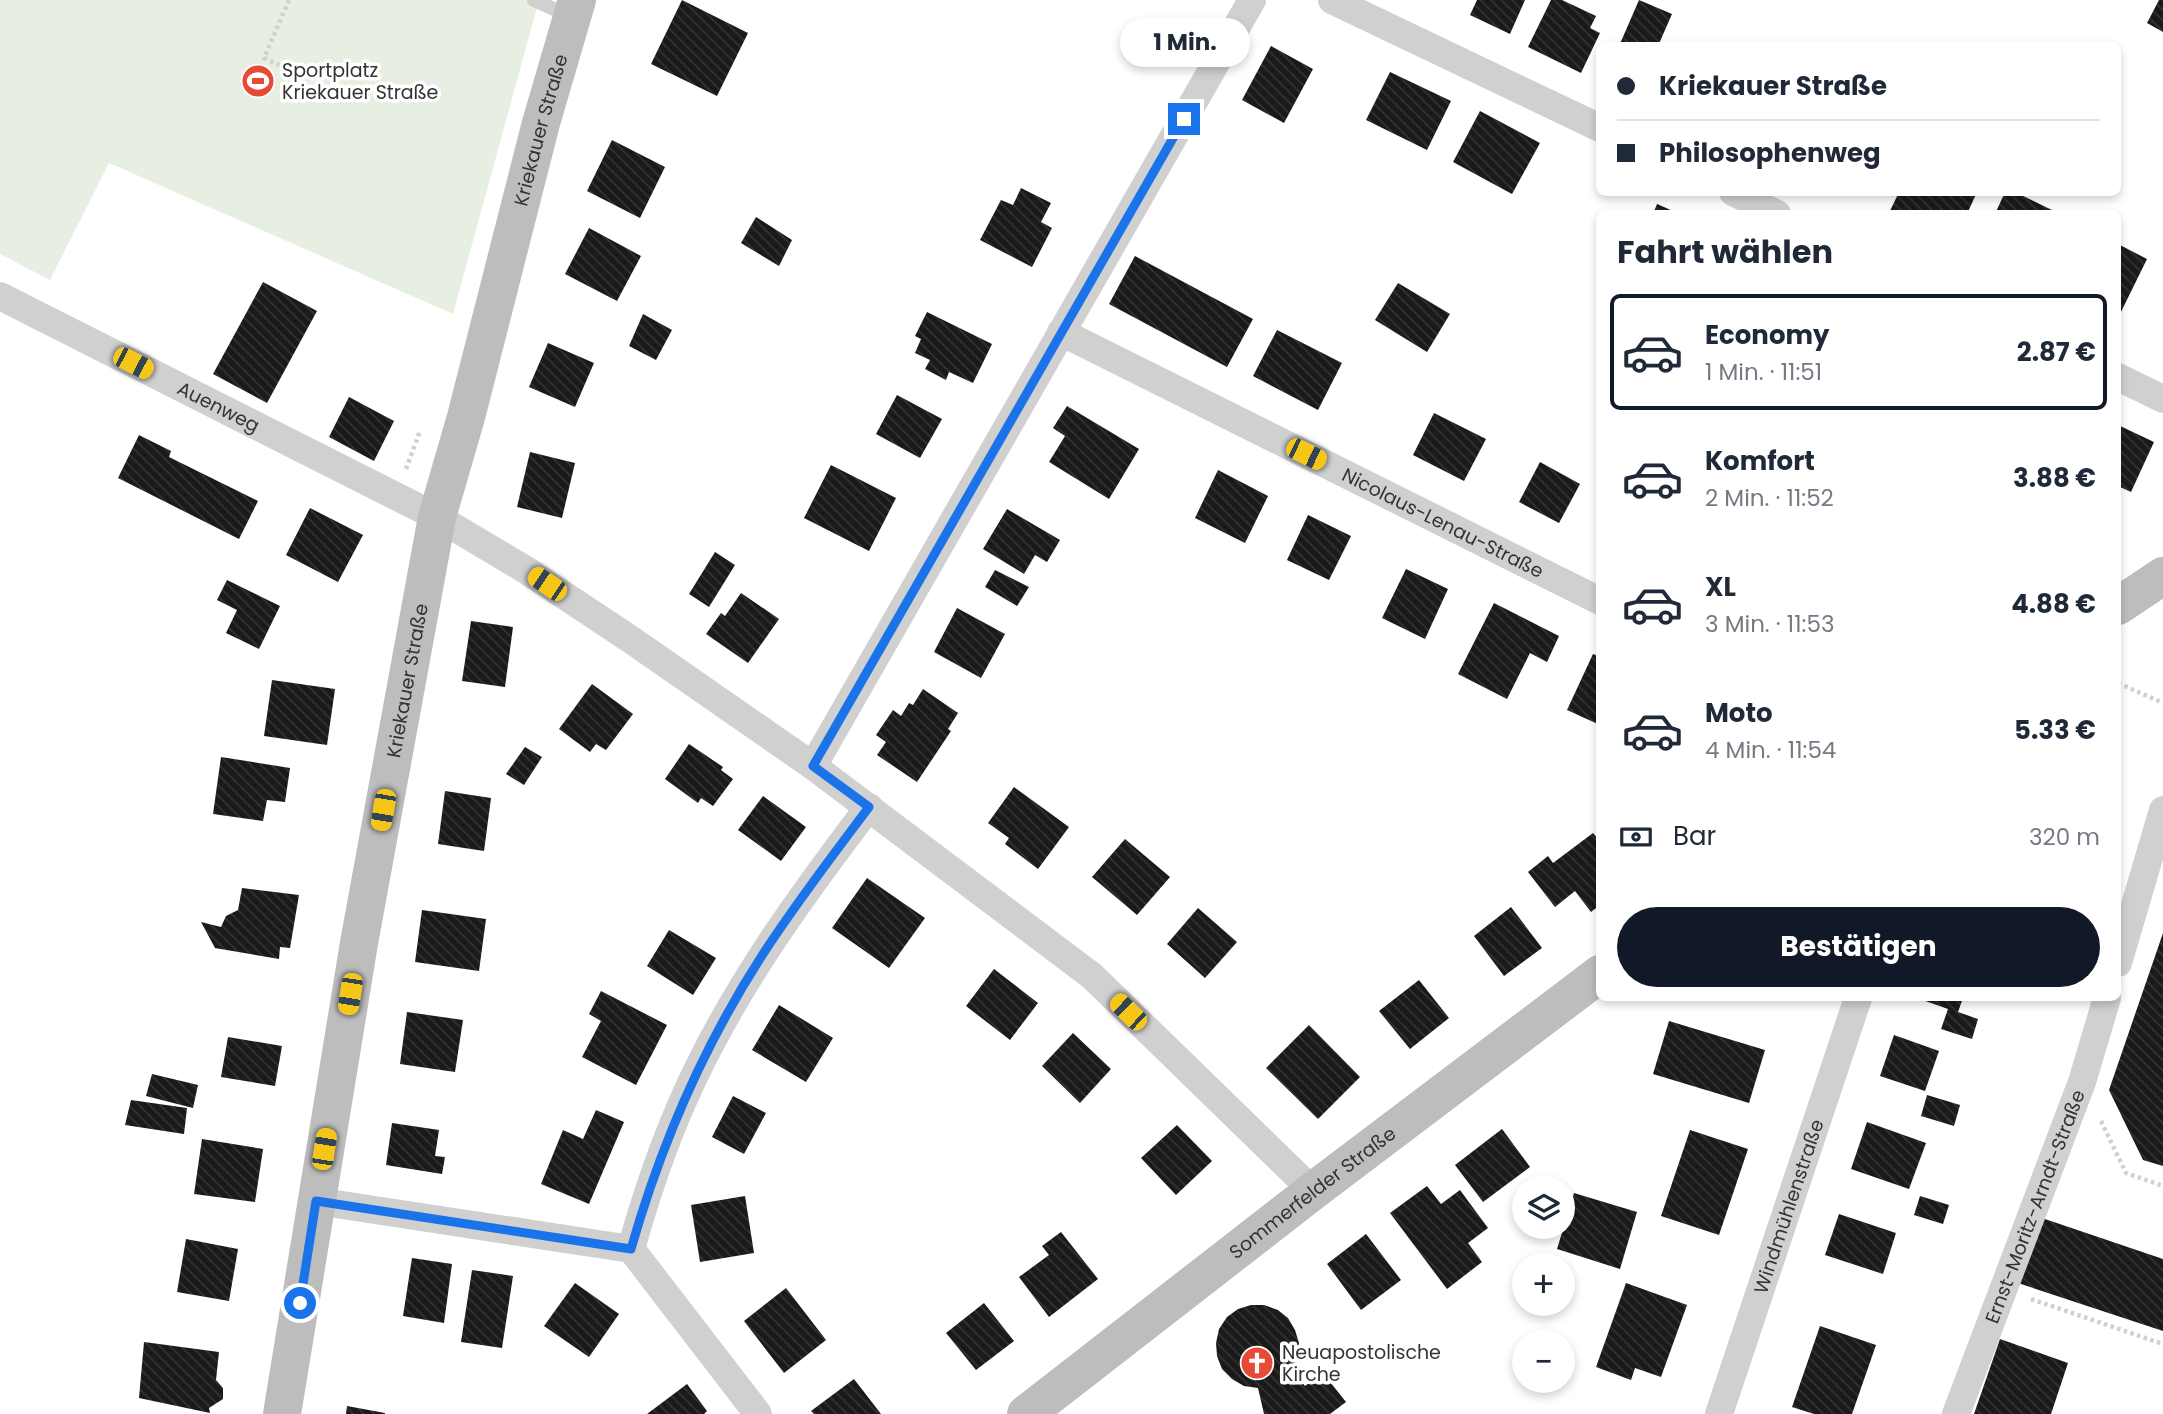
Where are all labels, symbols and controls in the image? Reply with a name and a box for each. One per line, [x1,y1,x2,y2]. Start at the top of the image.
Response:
callout: 1 Min. [1119,18,1249,66]
text: 1 Min. [1153,26,1217,58]
street label: Kriekauer Straße [507,51,574,209]
place label: Sportplatz Kriekauer Straße [282,57,438,106]
sports icon: Sportplatz Kriekauer Straße [239,62,277,100]
text: Kriekauer Straße [1659,68,1887,104]
route end [1168,103,1200,135]
text: Philosophenweg [1659,135,1881,171]
text: Fahrt wählen [1617,229,1833,274]
text: Economy [1705,317,1829,353]
icon: car [1621,321,1684,384]
text: 2.87 € [2017,334,2096,370]
car [110,344,157,382]
text: 1 Min. · 11:51 [1705,356,1822,388]
street label: Auenweg [173,375,264,439]
car [1283,435,1330,473]
text: Komfort [1705,443,1815,479]
icon: car [1621,447,1684,510]
text: 3.88 € [2013,460,2096,496]
street label: Nicolaus-Lenau-Straße [1337,461,1548,585]
text: 2 Min. · 11:52 [1705,482,1834,514]
car [524,564,571,604]
text: XL [1705,569,1736,605]
icon: car [1621,573,1684,636]
text: 4.88 € [2011,586,2096,622]
street label: Kriekauer Straße [380,601,435,760]
text: 3 Min. · 11:53 [1705,608,1834,640]
text: Moto [1705,695,1773,731]
icon: car [1621,699,1684,762]
text: 5.33 € [2014,712,2096,748]
text: 4 Min. · 11:54 [1705,734,1836,766]
car [370,787,397,833]
icon: cash [1617,818,1655,856]
text: Bar [1673,818,1716,854]
text: 320 m [2029,821,2100,853]
button: Bestätigen [1617,907,2100,987]
car [337,972,364,1016]
car [1106,990,1151,1034]
street label: Ernst-Moritz-Arndt-Straße [1979,1086,2092,1327]
street label: Windmühlenstraße [1747,1116,1831,1297]
street label: Sommerfelder Straße [1223,1120,1402,1265]
car [311,1127,338,1171]
map controls [1512,1176,1575,1393]
button: layers [1512,1176,1575,1239]
button: + [1512,1253,1575,1316]
route start [284,1287,316,1319]
button: − [1512,1330,1575,1393]
place label: Neuapostolische Kirche [1282,1339,1441,1388]
church icon: Neuapostolische Kirche [1238,1344,1276,1382]

